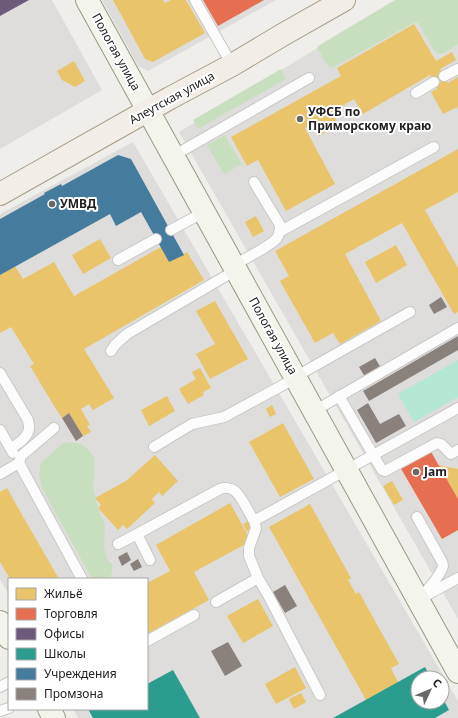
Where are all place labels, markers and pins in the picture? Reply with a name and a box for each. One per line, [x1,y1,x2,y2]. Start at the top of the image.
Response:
place label: УФСБ по Приморскому краю [308,103,431,134]
marker: УФСБ по Приморскому краю [295,114,305,124]
place label: УМВД [60,195,97,212]
marker: УМВД [47,199,57,209]
place label: Jam [423,463,447,480]
marker: Jam [411,467,421,477]

